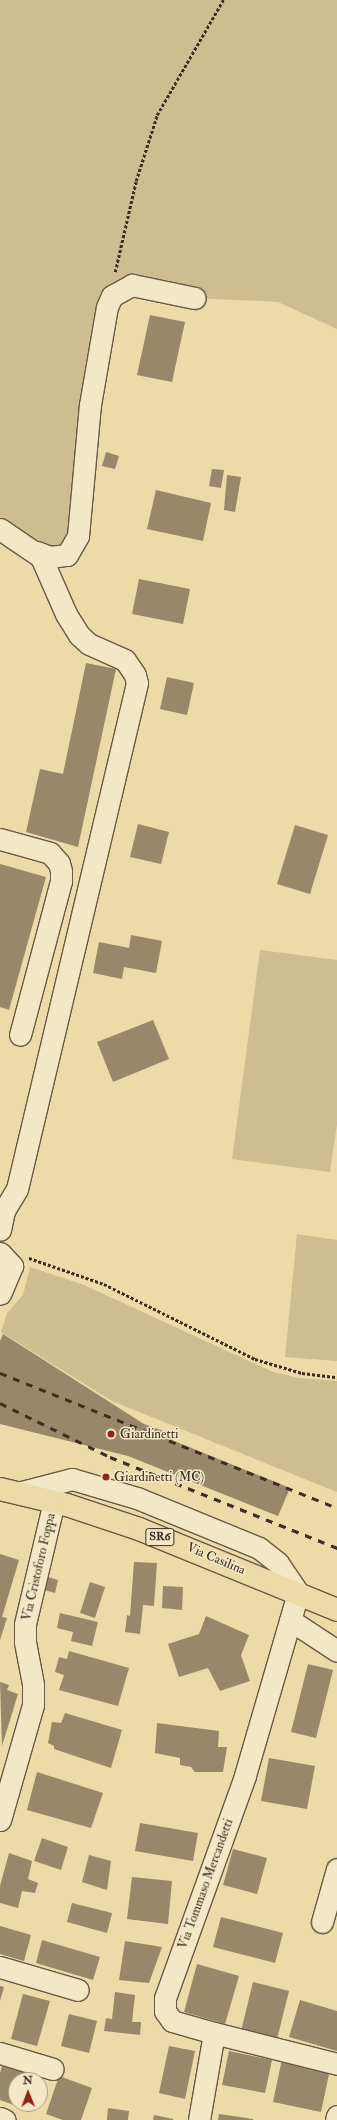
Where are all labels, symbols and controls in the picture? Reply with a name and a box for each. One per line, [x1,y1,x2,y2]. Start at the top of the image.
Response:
place label: Giardinetti [120,1426,178,1442]
marker: Giardinetti [105,1428,117,1440]
place label: Giardinetti (MC) [114,1469,204,1485]
marker: Giardinetti (MC) [101,1472,111,1482]
street label: Via Cristoforo Foppa [19,1512,59,1622]
road number: SR6 [145,1527,175,1547]
street label: Via Casilina [184,1540,248,1578]
street label: Via Tommaso Mercandetti [175,1817,237,1951]
north arrow [8,2072,48,2112]
text: N [23,2074,33,2087]

